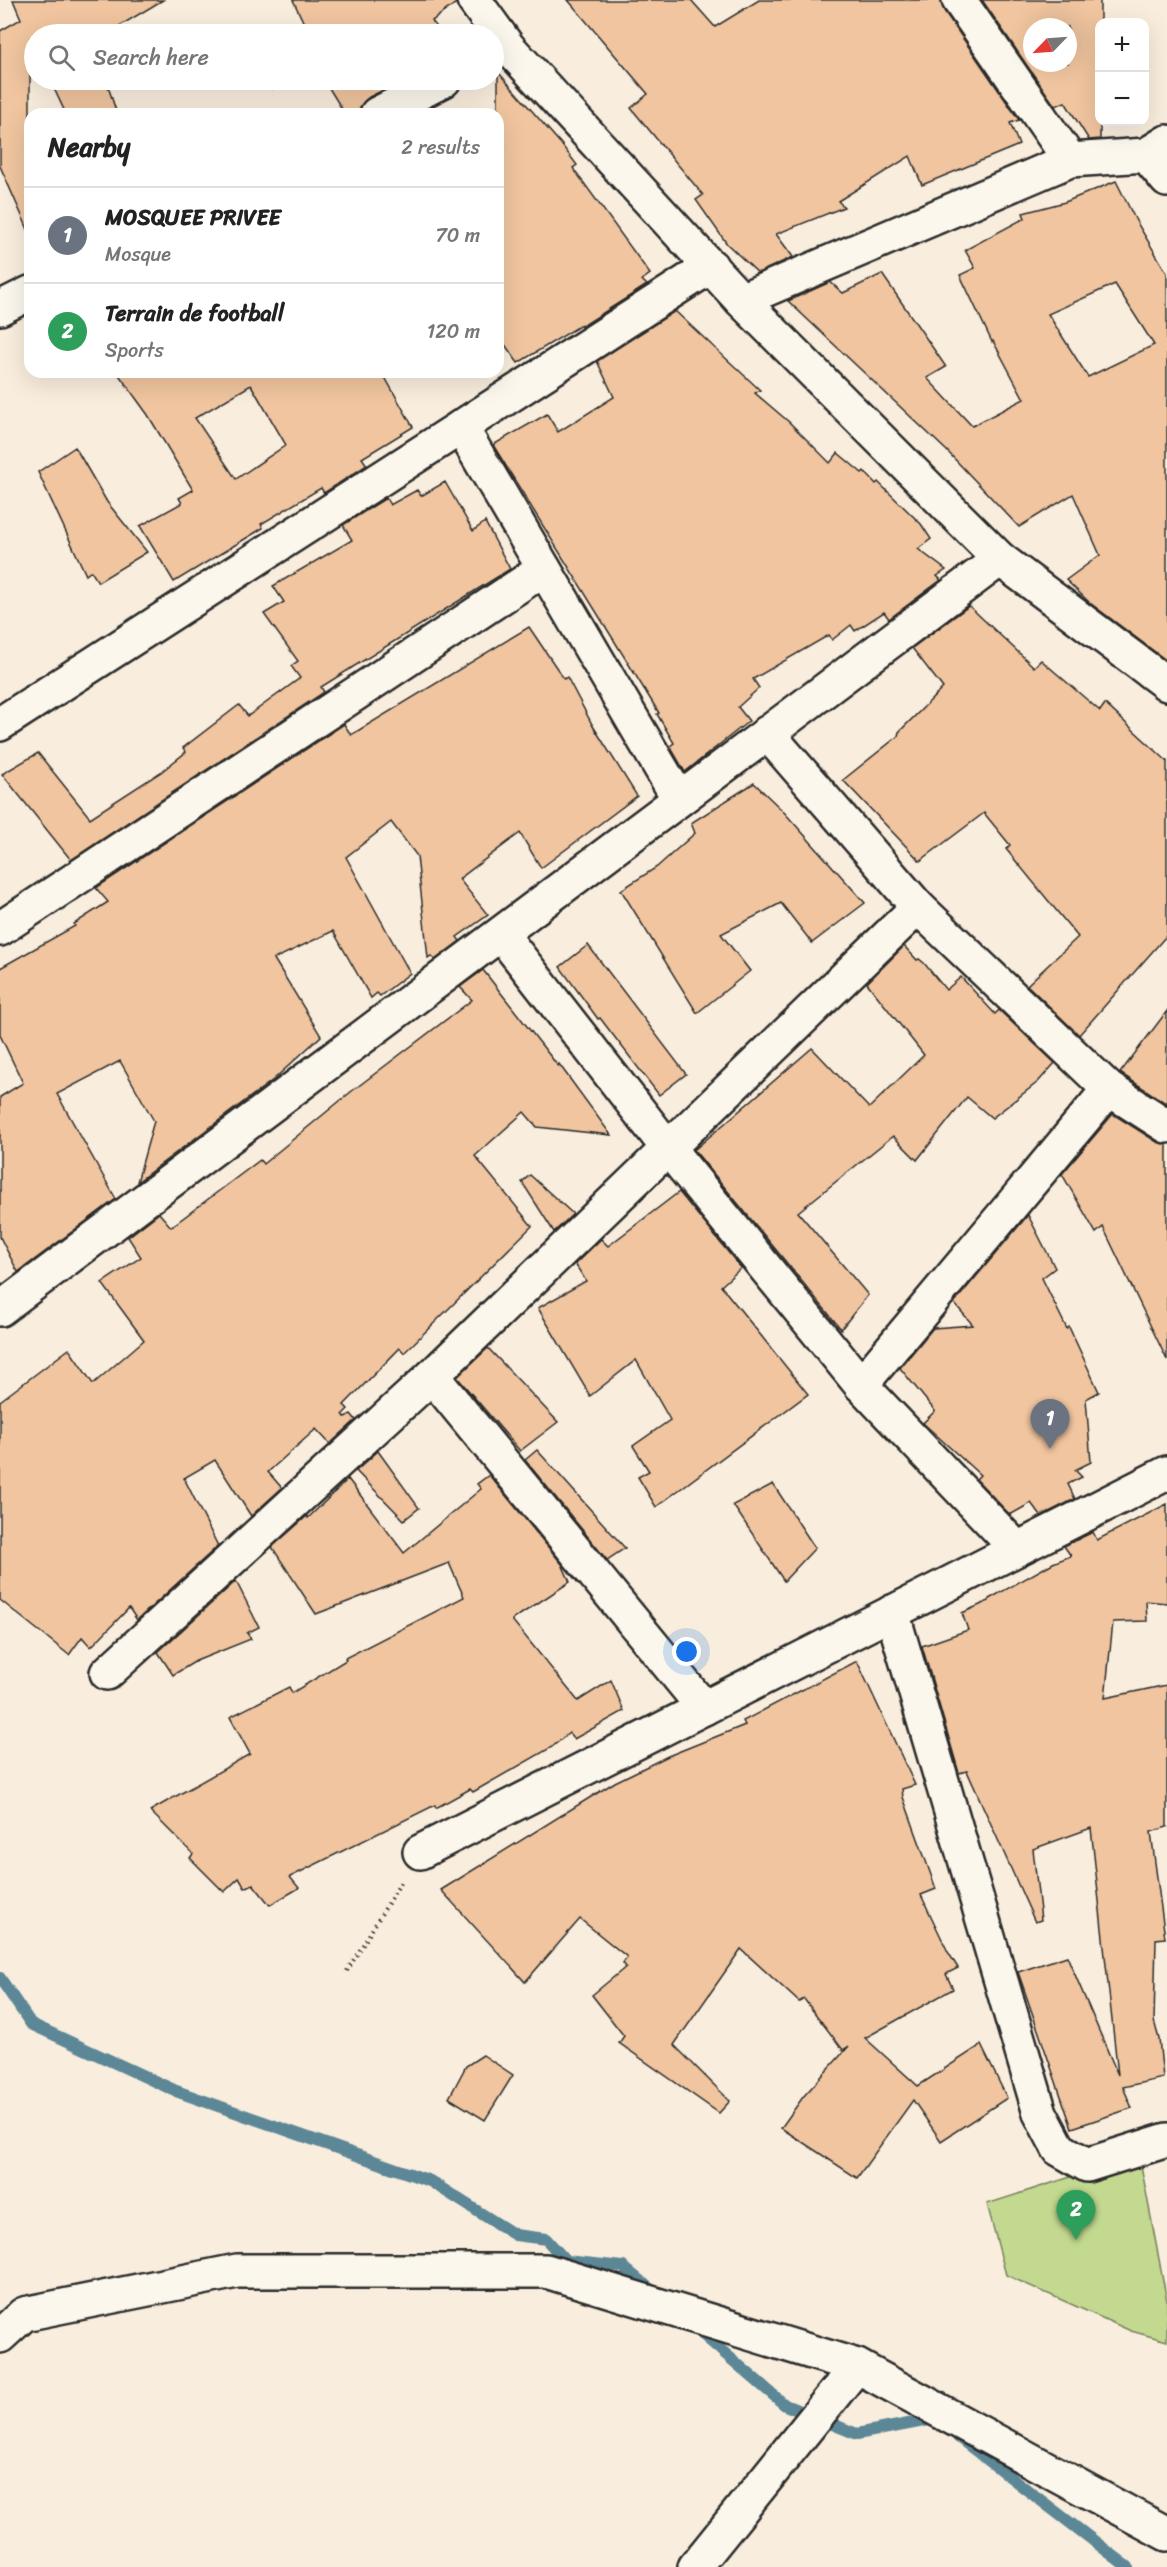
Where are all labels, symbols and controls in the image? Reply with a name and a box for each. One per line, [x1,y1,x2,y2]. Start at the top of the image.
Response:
north arrow [1023,18,1077,72]
map controls [1095,18,1149,126]
button: + [1095,18,1149,72]
search box [24,24,504,90]
text: Search here [93,38,209,77]
icon: search [45,41,78,74]
button: − [1095,72,1149,126]
text: Nearby [48,124,130,170]
text: 2 results [401,130,480,165]
text: MOSQUEE PRIVEE [105,198,281,237]
text: 1 [63,218,72,253]
text: 70 m [435,218,480,253]
text: Mosque [105,237,171,272]
text: Terrain de football [105,294,284,333]
text: 2 [62,314,73,349]
text: 120 m [427,314,480,349]
text: Sports [105,333,164,368]
pin: 1 [1030,1400,1070,1449]
your location [672,1637,701,1666]
pin: 2 [1056,2190,1096,2240]

